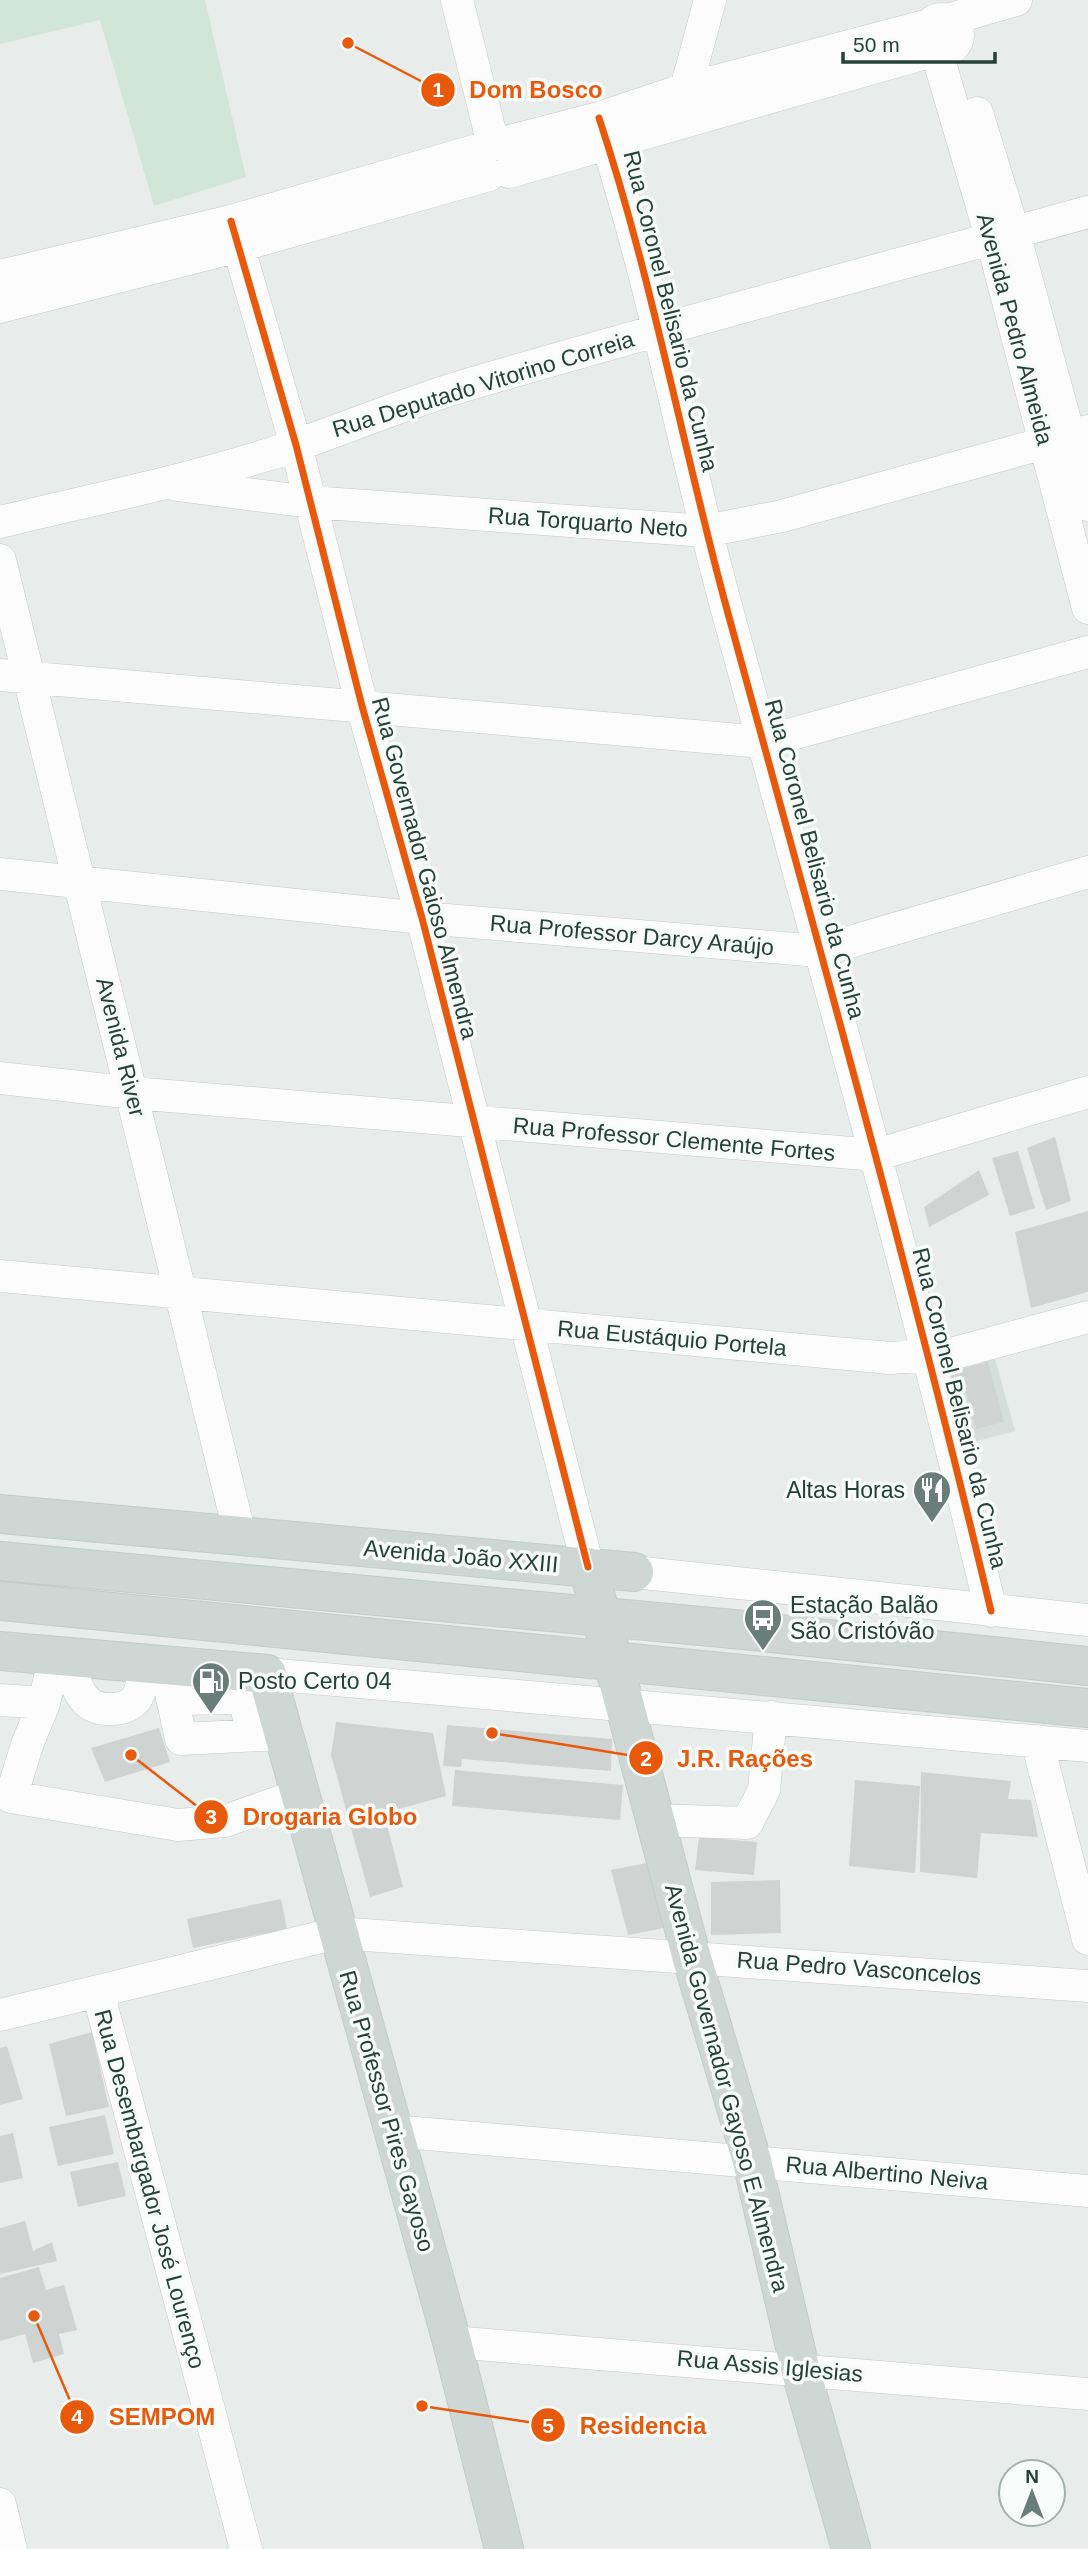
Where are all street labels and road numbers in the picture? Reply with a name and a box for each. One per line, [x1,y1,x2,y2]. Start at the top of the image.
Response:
street label: Rua Coronel Belisario da Cunha [618,148,724,474]
street label: Avenida Pedro Almeida [972,210,1058,448]
street label: Rua Deputado Vitorino Correia [329,326,637,442]
street label: Rua Torquarto Neto [487,502,689,542]
street label: Rua Governador Gaioso Almendra [367,694,483,1042]
street label: Rua Coronel Belisario da Cunha [760,696,870,1022]
street label: Rua Professor Darcy Araújo [489,910,775,960]
street label: Avenida River [91,975,151,1120]
street label: Rua Professor Clemente Fortes [512,1112,836,1166]
street label: Rua Coronel Belisario da Cunha [907,1245,1013,1571]
street label: Rua Eustáquio Portela [556,1315,788,1361]
street label: Avenida João XXIII [363,1535,559,1577]
street label: Avenida Governador Gayoso E Almendra [660,1881,794,2295]
street label: Rua Pedro Vasconcelos [736,1946,982,1990]
street label: Rua Professor Pires Gayoso [334,1967,440,2255]
street label: Rua Desembargador José Lourenço [89,2007,211,2371]
street label: Rua Albertino Neiva [785,2151,990,2195]
street label: Rua Assis Iglesias [676,2345,864,2387]

